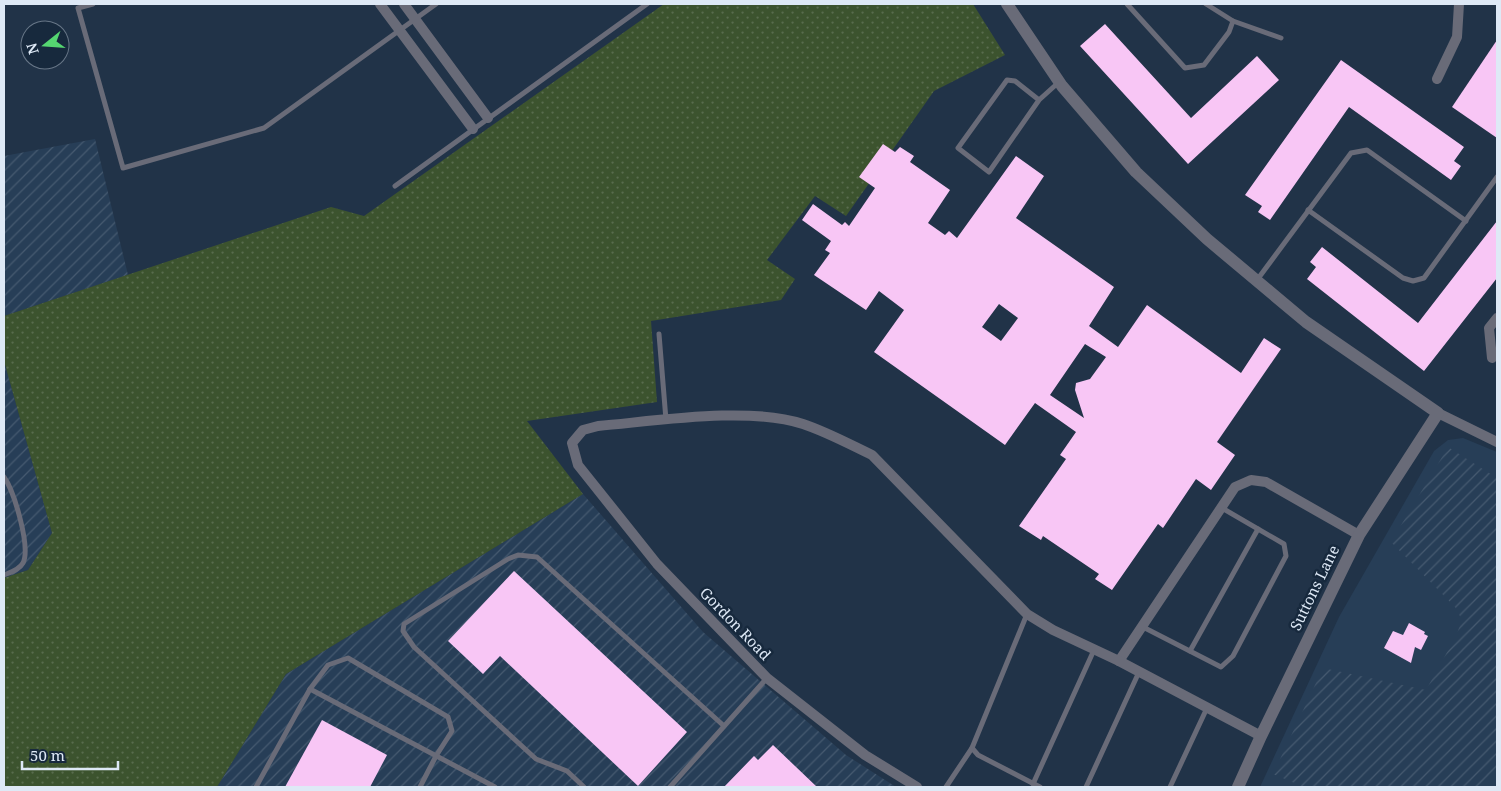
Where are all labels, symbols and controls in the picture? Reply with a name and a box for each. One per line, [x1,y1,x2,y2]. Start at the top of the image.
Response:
north arrow [20,20,70,70]
text: N [21,41,43,57]
street label: Suttons Lane [1285,542,1343,634]
street label: Gordon Road [696,583,776,664]
scale bar [22,738,119,770]
text: 50 m [30,745,65,765]

